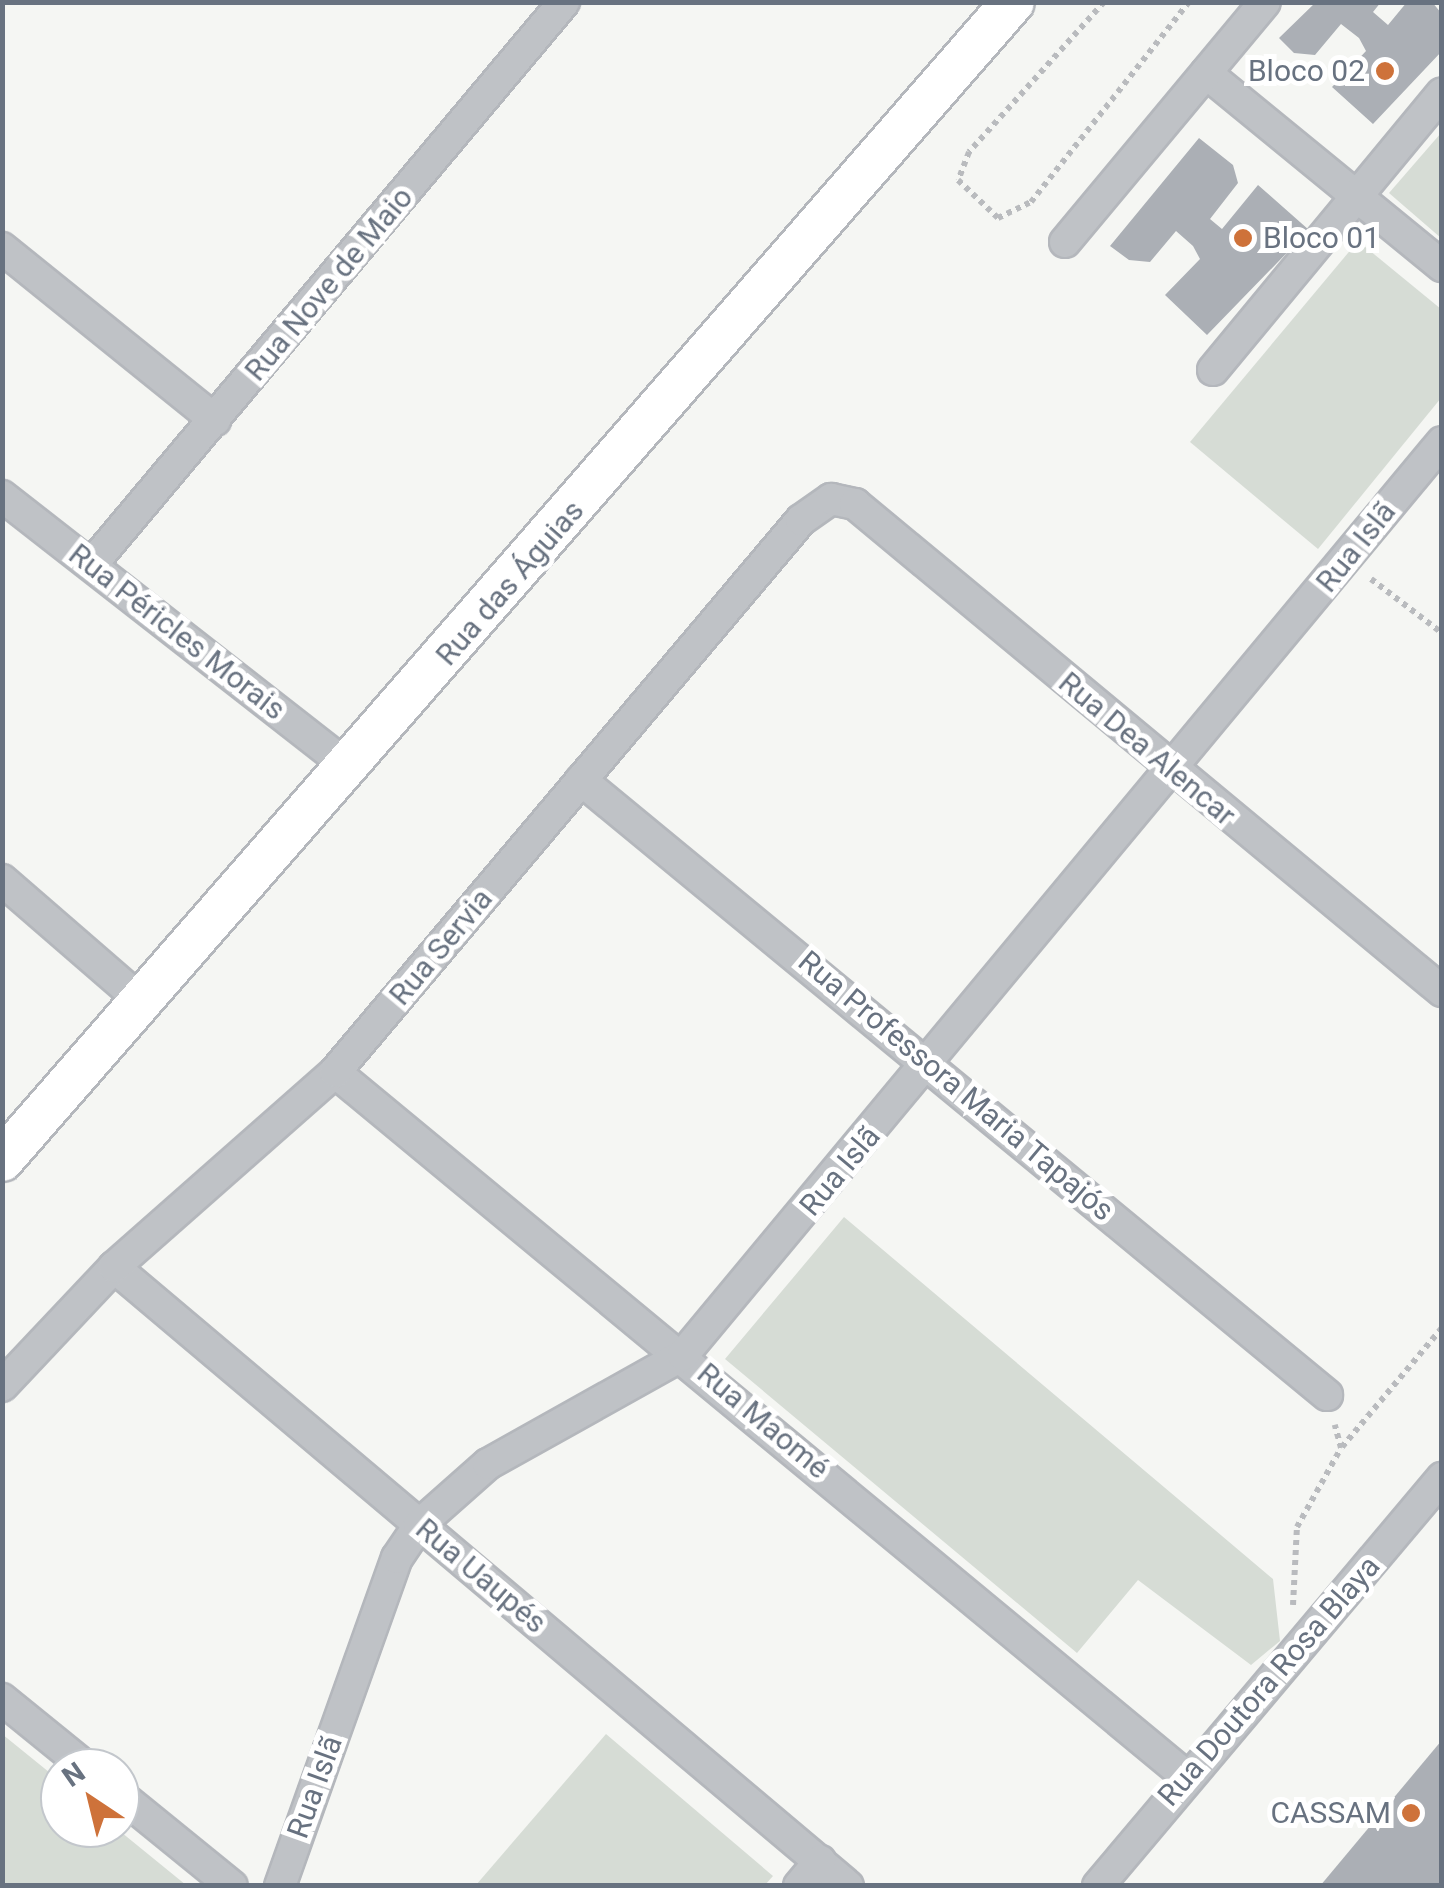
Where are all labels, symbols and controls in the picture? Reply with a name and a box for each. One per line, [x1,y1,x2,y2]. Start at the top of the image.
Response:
place label: Bloco 02 [1248,53,1365,89]
marker: Bloco 02 [1374,60,1396,82]
street label: Rua Nove de Maio [237,180,421,388]
place label: Bloco 01 [1263,220,1380,256]
marker: Bloco 01 [1232,227,1254,249]
street label: Rua das Águias [429,493,591,673]
street label: Rua Islã [1309,494,1403,600]
street label: Rua Péricles Morais [62,536,292,728]
street label: Rua Dea Alencar [1051,665,1243,833]
street label: Rua Servia [382,881,500,1013]
street label: Rua Professora Maria Tapajós [791,943,1121,1229]
street label: Rua Islã [792,1119,888,1223]
street label: Rua Maomé [690,1356,836,1486]
street label: Rua Uaupés [408,1511,554,1641]
street label: Rua Doutora Rosa Blaya [1151,1549,1387,1813]
street label: Rua Islã [280,1731,350,1843]
north arrow [40,1748,140,1848]
text: N [56,1755,91,1794]
place label: CASSAM [1271,1795,1391,1831]
marker: CASSAM [1400,1802,1422,1824]

